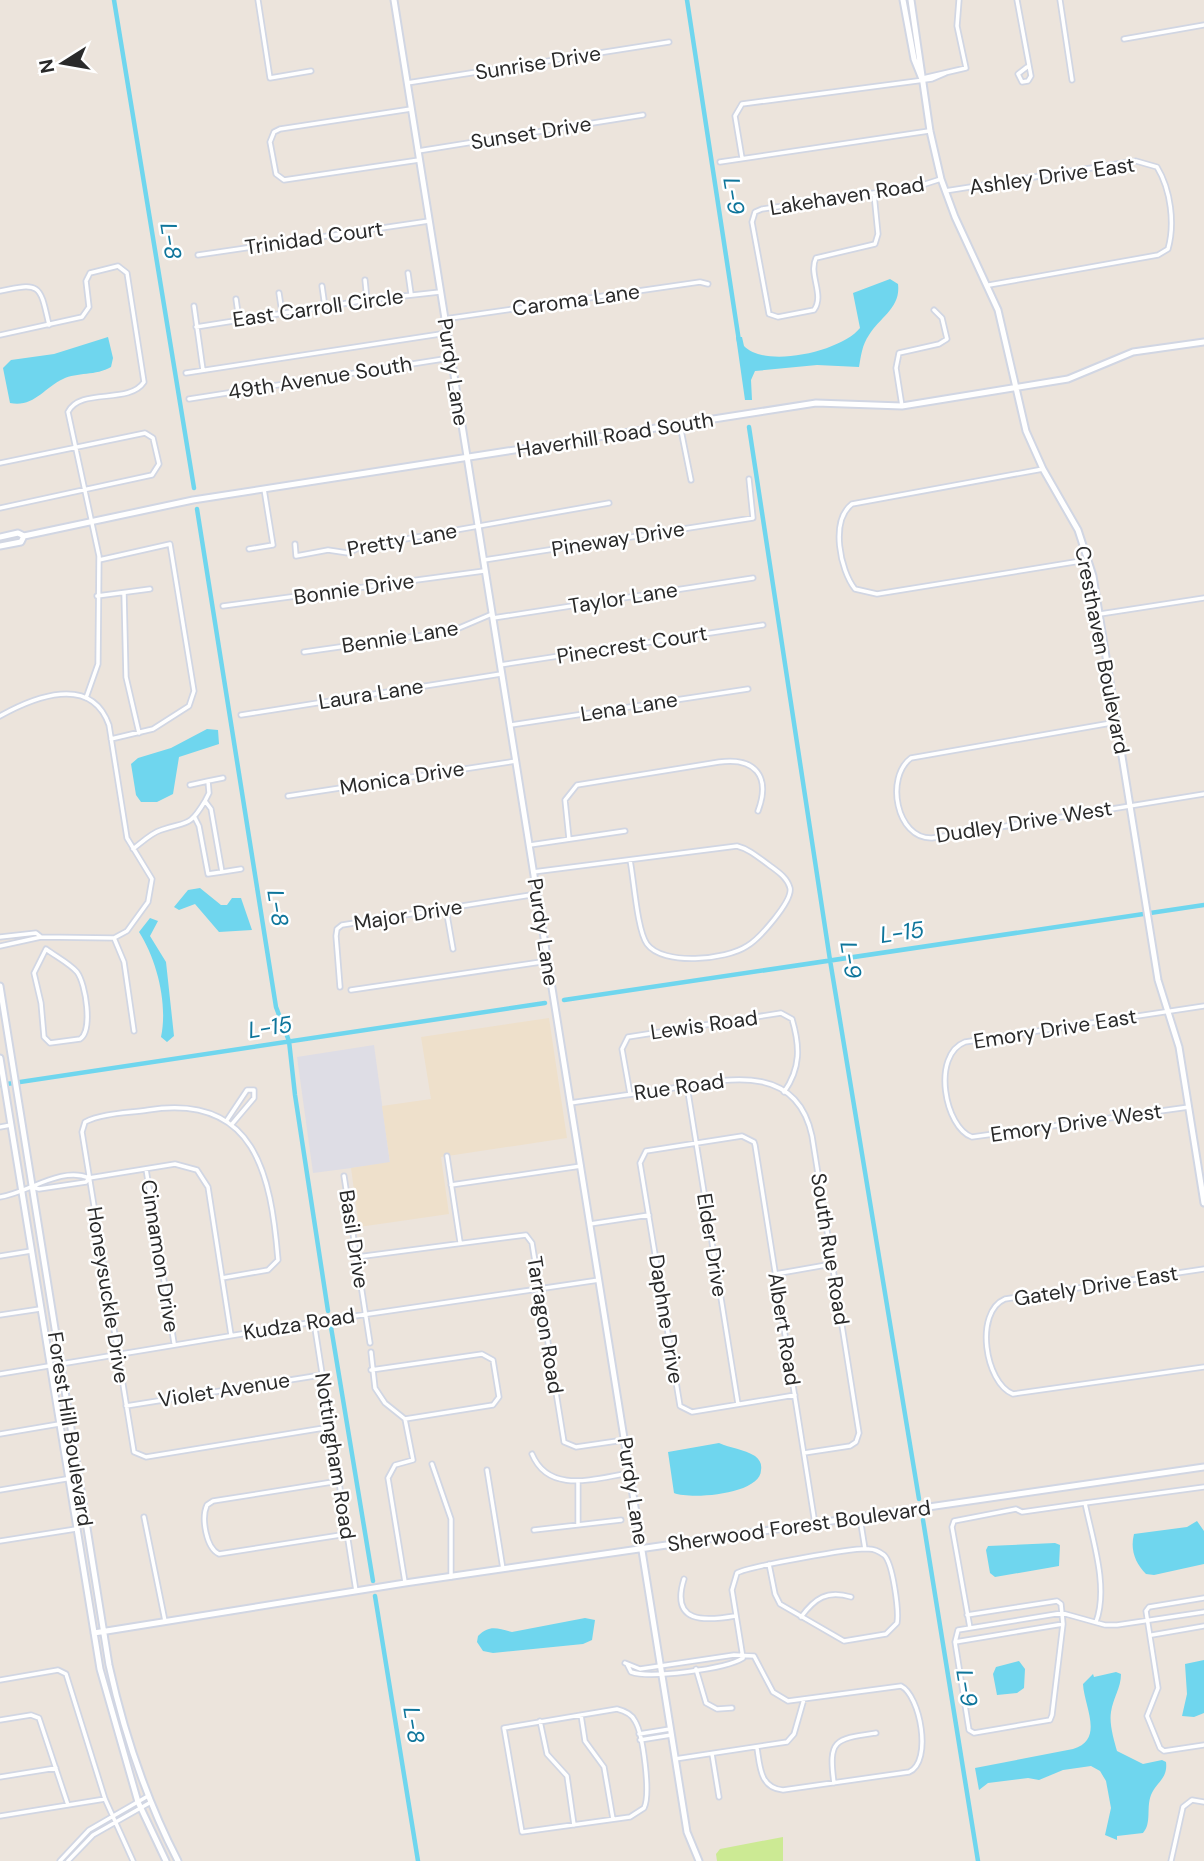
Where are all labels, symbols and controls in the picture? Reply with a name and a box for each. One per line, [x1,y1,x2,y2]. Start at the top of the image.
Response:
north arrow [28,28,98,98]
street label: Sunrise Drive [473,39,603,87]
text: N [33,57,60,75]
street label: Sunset Drive [469,110,593,156]
street label: Ashley Drive East [967,151,1137,201]
street label: Lakehaven Road [768,170,926,222]
water label: L-9 [716,175,752,217]
street label: Trinidad Court [243,214,385,262]
water label: L-8 [153,220,189,262]
street label: Caroma Lane [510,277,642,323]
street label: East Carroll Circle [231,282,405,334]
street label: Purdy Lane [431,316,475,428]
street label: 49th Avenue South [226,350,414,406]
street label: Haverhill Road South [514,406,716,464]
street label: Pineway Drive [549,515,687,563]
street label: Pretty Lane [345,517,459,563]
street label: Cresthaven Boulevard [1068,543,1136,757]
street label: Bonnie Drive [292,567,416,611]
street label: Taylor Lane [566,576,680,620]
street label: Bennie Lane [340,614,460,660]
street label: Pinecrest Court [555,619,709,671]
street label: Laura Lane [317,672,425,716]
street label: Lena Lane [578,685,680,729]
street label: Monica Drive [338,754,466,802]
street label: Dudley Drive West [934,794,1114,850]
street label: Purdy Lane [521,876,565,988]
water label: L-8 [260,887,296,929]
street label: Major Drive [352,893,464,937]
water label: L-15 [878,914,926,950]
water label: L-9 [833,939,869,981]
street label: Emory Drive East [971,1002,1139,1056]
street label: Lewis Road [648,1004,760,1046]
water label: L-15 [246,1009,294,1045]
street label: Rue Road [632,1067,726,1107]
street label: Emory Drive West [988,1097,1164,1149]
street label: South Rue Road [804,1171,856,1327]
street label: Cinnamon Drive [134,1178,186,1334]
street label: Basil Drive [332,1188,376,1290]
street label: Elder Drive [690,1191,734,1299]
street label: Honeysuckle Drive [80,1205,136,1385]
street label: Daphne Drive [642,1252,690,1386]
street label: Tarragon Road [520,1254,570,1396]
street label: Gately Drive East [1012,1259,1180,1313]
street label: Albert Road [761,1270,807,1388]
street label: Kudza Road [241,1301,357,1347]
street label: Forest Hill Boulevard [41,1330,99,1528]
street label: Violet Avenue [156,1366,292,1414]
street label: Nottingham Road [308,1371,362,1541]
street label: Purdy Lane [611,1435,655,1547]
street label: Sherwood Forest Boulevard [666,1494,932,1558]
water label: L-9 [949,1667,985,1709]
water label: L-8 [396,1704,432,1746]

